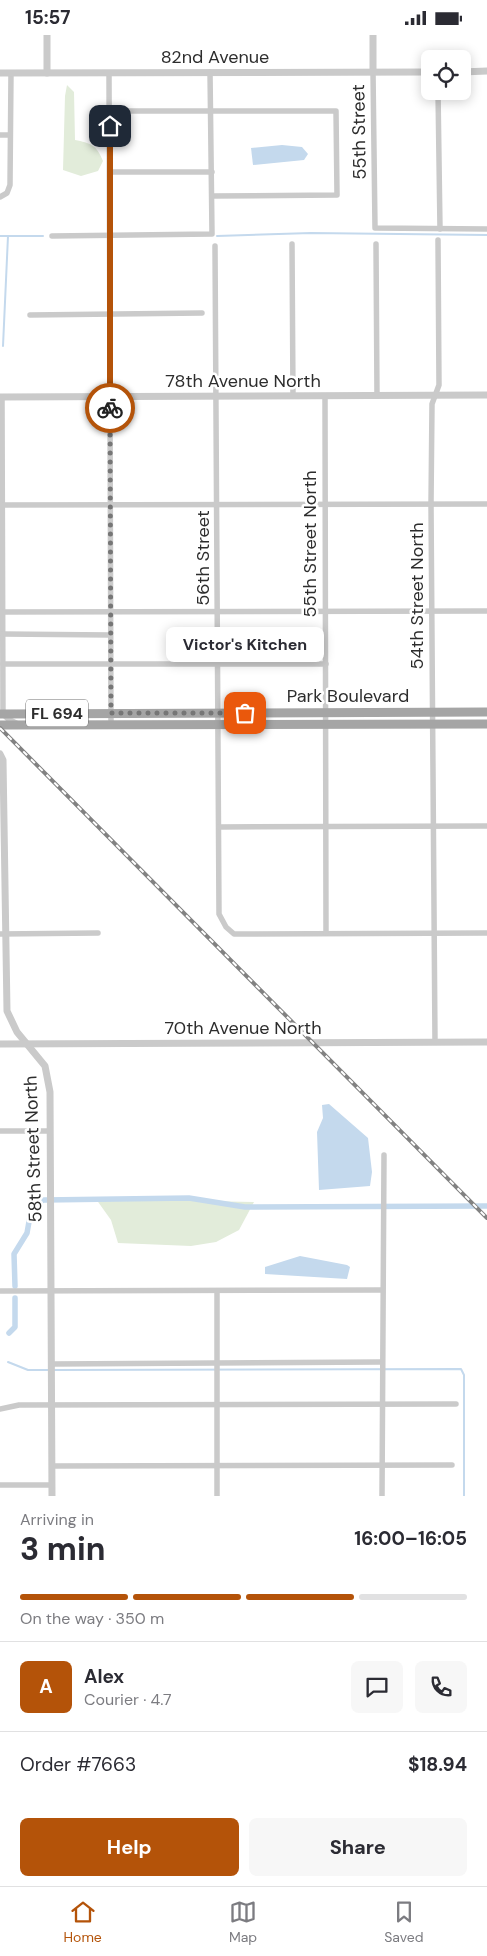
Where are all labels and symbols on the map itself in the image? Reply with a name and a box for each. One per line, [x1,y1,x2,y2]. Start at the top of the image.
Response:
street label: 82nd Avenue [161,45,269,69]
street label: 55th Street [346,84,372,180]
pin [89,105,131,147]
street label: 78th Avenue North [165,369,321,393]
courier [85,383,135,433]
street label: 55th Street North [298,470,322,618]
street label: 56th Street [191,510,215,606]
street label: 54th Street North [405,522,429,670]
callout: Victor's Kitchen [166,628,324,663]
street label: Park Boulevard [287,684,409,708]
pin [224,692,266,734]
road number: FL 694 [26,699,88,726]
street label: 70th Avenue North [165,1016,322,1040]
street label: 58th Street North [18,1075,48,1223]

